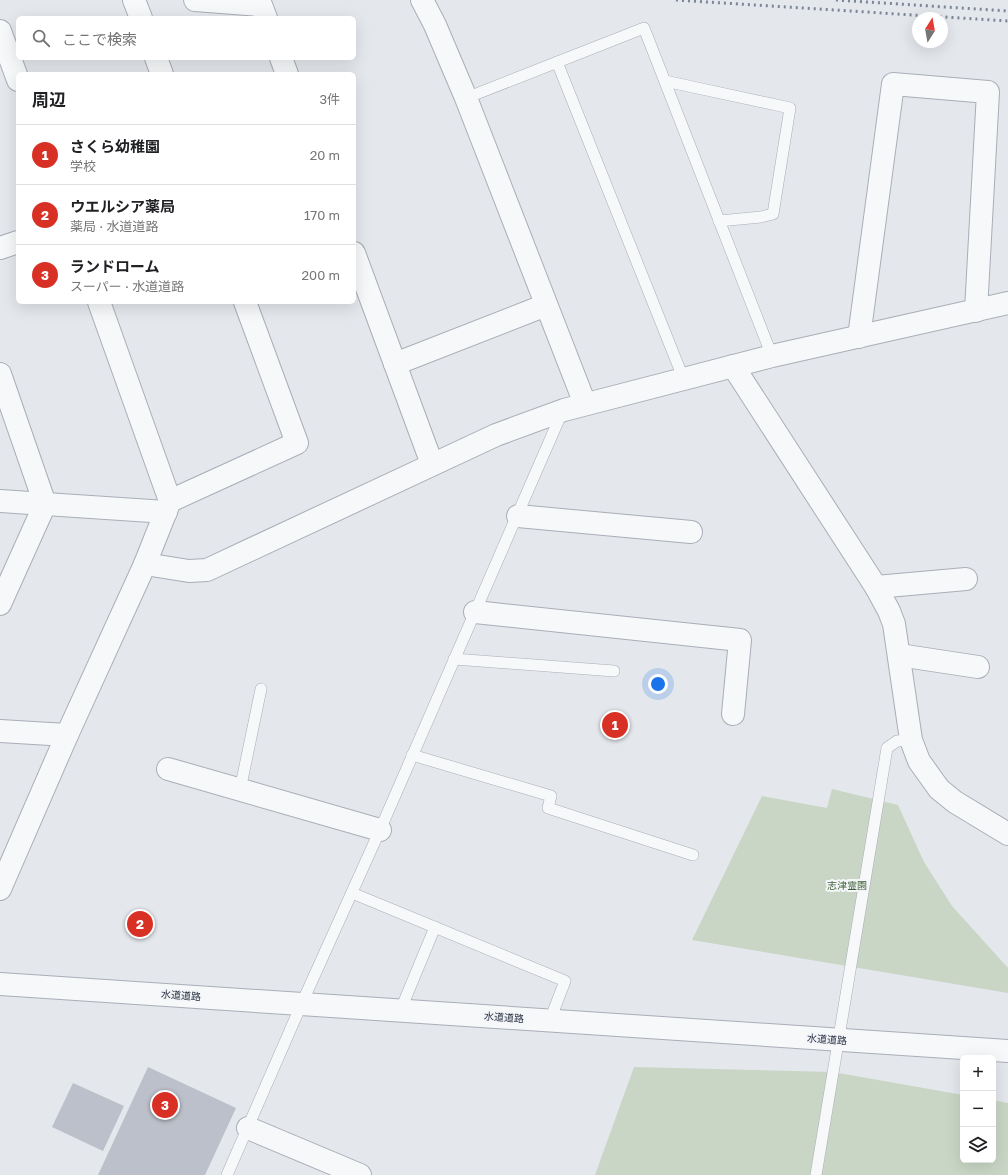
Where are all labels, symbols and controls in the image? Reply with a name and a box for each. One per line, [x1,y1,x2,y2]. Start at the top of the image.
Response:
north arrow [912,12,948,48]
search box [16,16,356,60]
icon: search [30,27,52,49]
text: ここで検索 [62,30,137,48]
text: 周辺 [32,89,66,110]
text: 3件 [319,91,340,107]
text: さくら幼稚園 [70,137,160,155]
text: 1 [42,147,48,163]
text: 20 m [310,147,340,163]
text: 学校 [70,158,96,174]
text: ウエルシア薬局 [70,197,175,215]
text: 2 [41,207,49,223]
text: 170 m [304,207,340,223]
text: 薬局 · 水道道路 [70,218,158,234]
text: ランドローム [70,257,160,275]
text: 3 [41,267,49,283]
text: 200 m [302,267,340,283]
text: スーパー · 水道道路 [70,278,184,294]
your location [648,674,668,694]
pin: 1 [602,710,628,740]
park label: 志津霊園 [827,879,867,891]
pin: 2 [127,909,153,939]
street label: 水道道路 [161,988,201,1002]
street label: 水道道路 [484,1010,524,1024]
street label: 水道道路 [807,1032,847,1046]
map controls [960,1055,996,1163]
button: + [960,1055,996,1091]
pin: 3 [152,1090,178,1120]
button: − [960,1091,996,1127]
button: layers [960,1127,996,1163]

